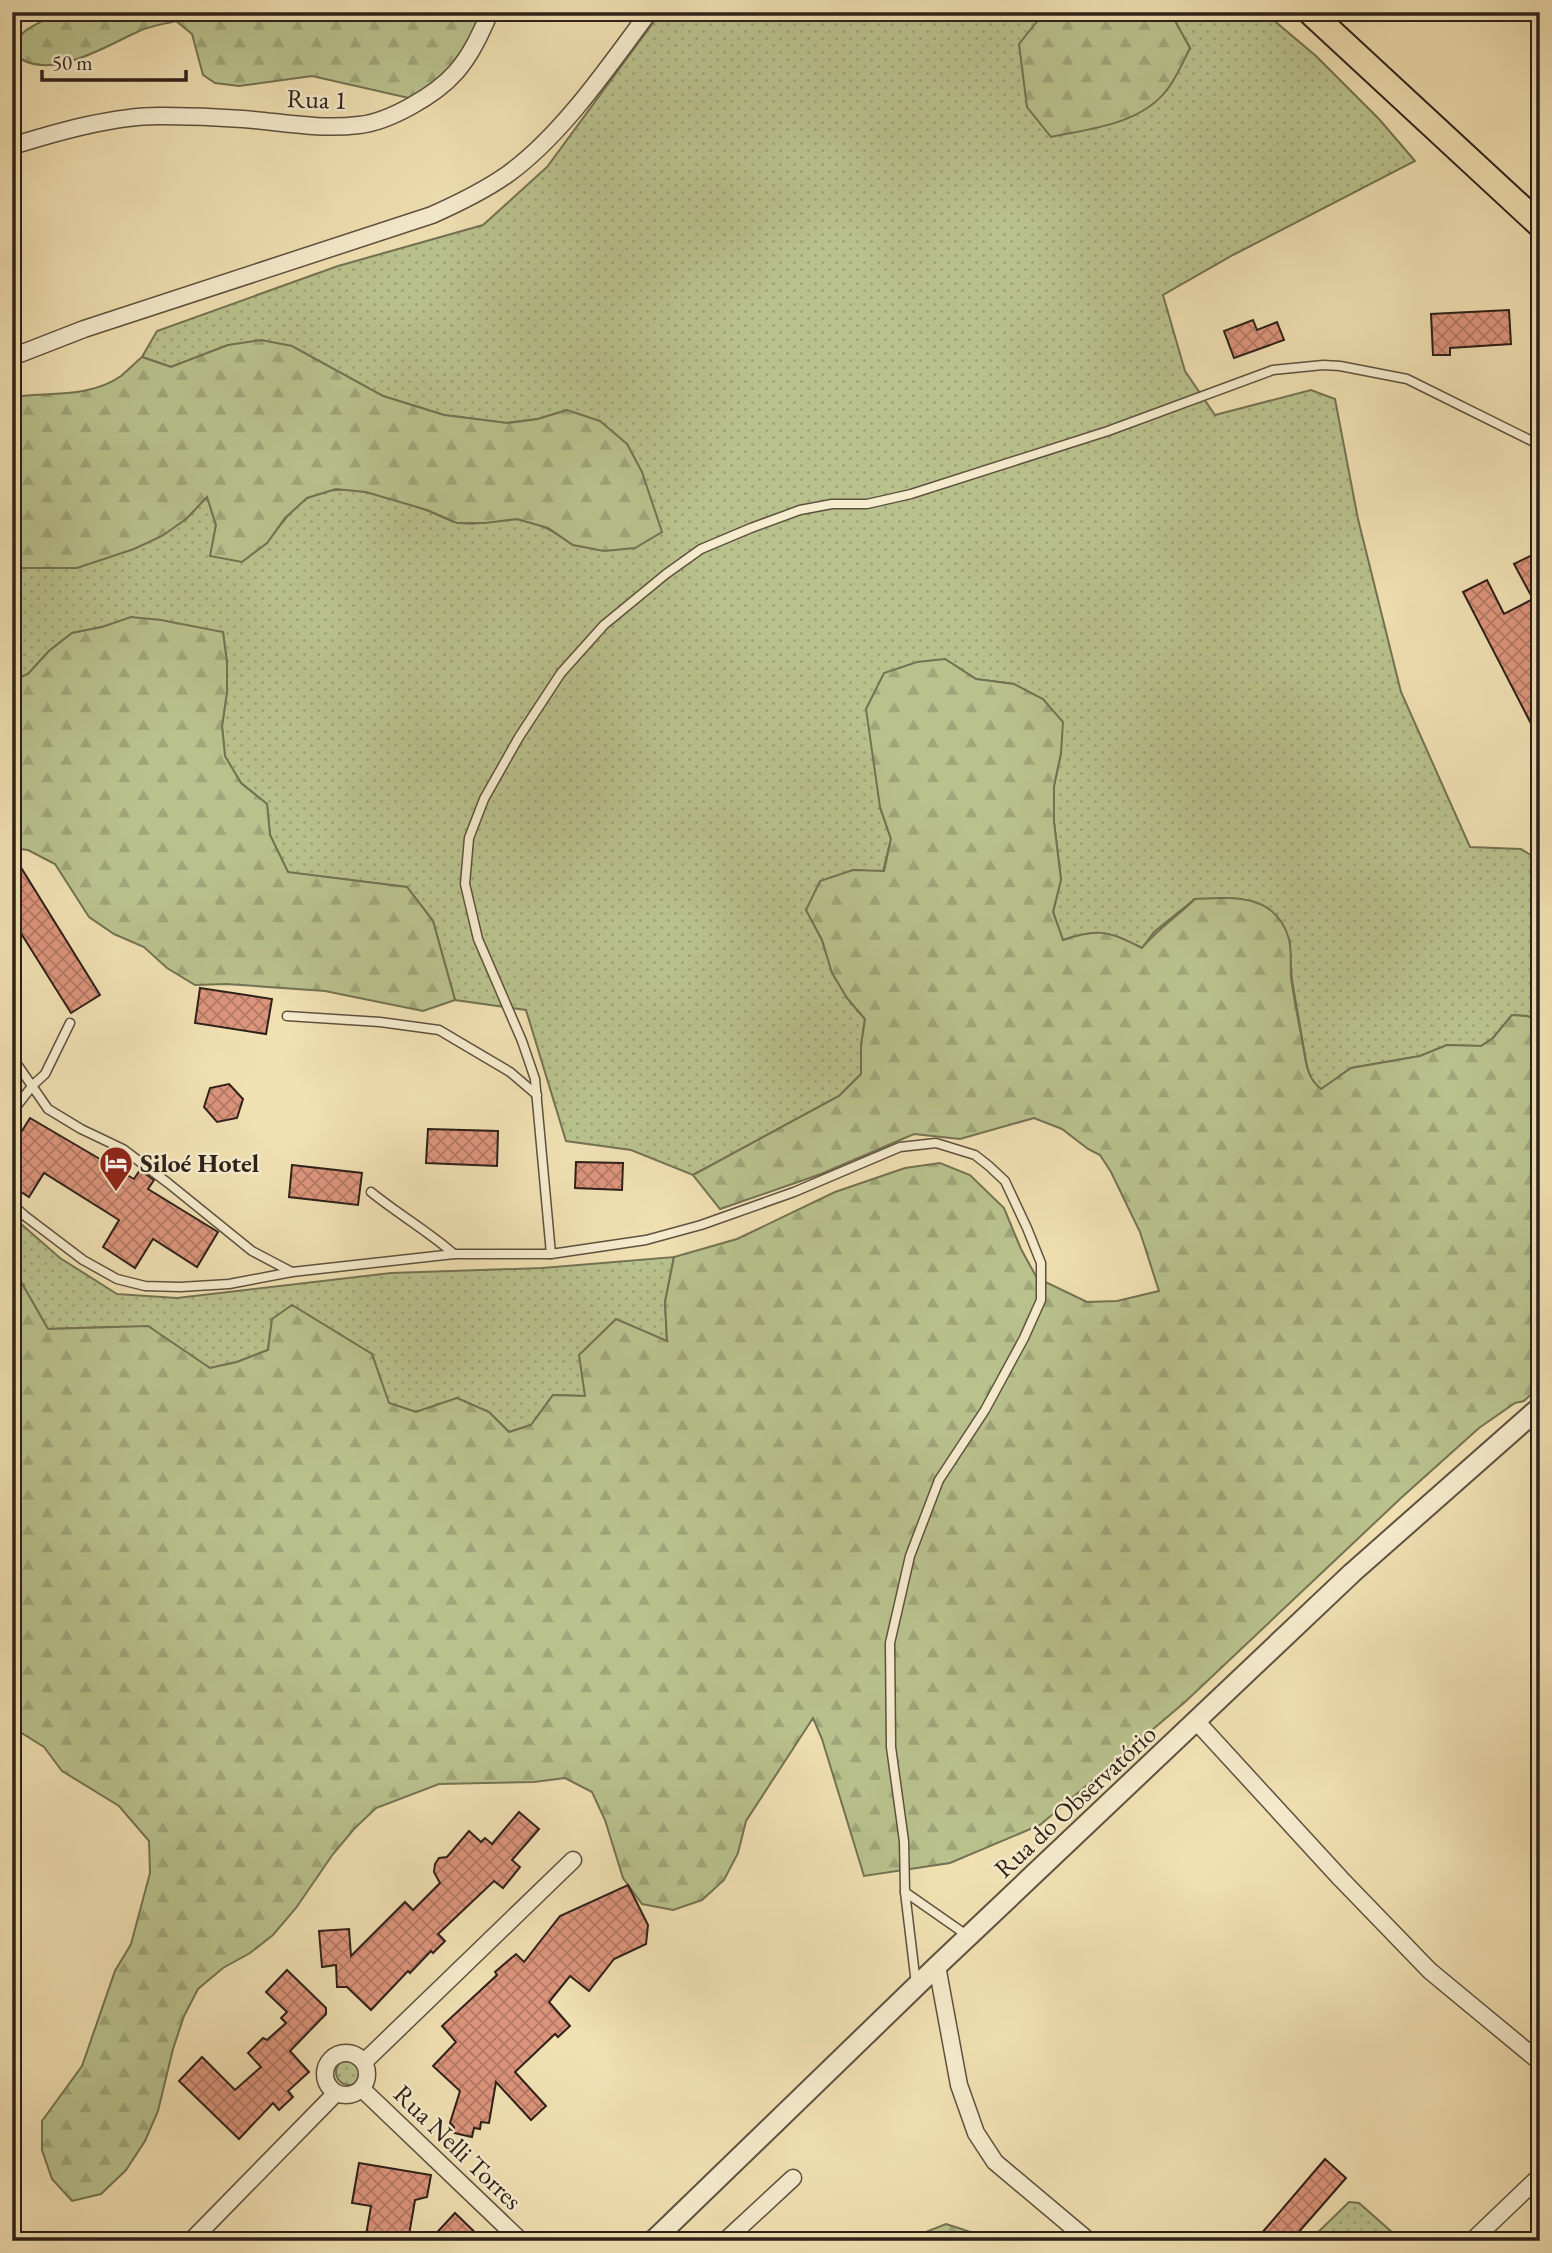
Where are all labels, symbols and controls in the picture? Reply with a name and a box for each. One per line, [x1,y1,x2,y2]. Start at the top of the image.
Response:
scale bar [42,38,186,82]
text: 50 m [52,49,93,76]
street label: Rua 1 [286,81,348,117]
hotel icon: Siloé Hotel [97,1144,135,1193]
place label: Siloé Hotel [140,1146,259,1180]
street label: Rua do Observatório [987,1717,1163,1885]
street label: Rua Nelli Torres [386,2077,530,2217]

